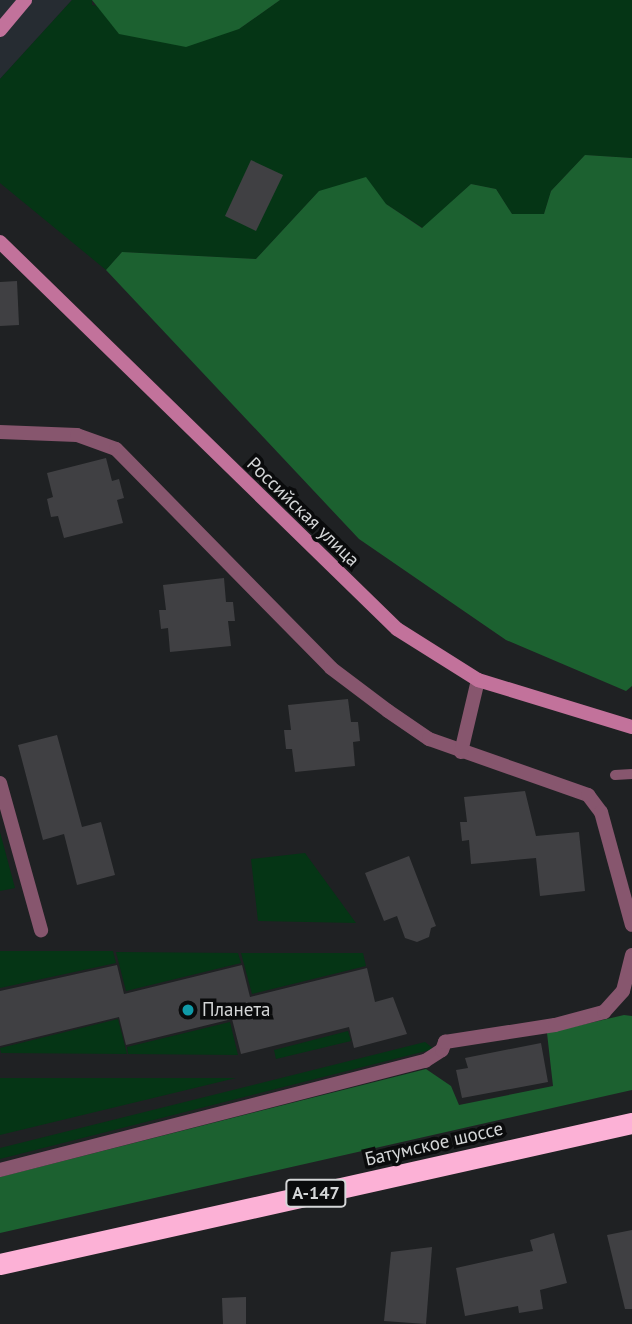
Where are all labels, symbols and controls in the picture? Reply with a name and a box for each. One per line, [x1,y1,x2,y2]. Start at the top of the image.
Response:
street label: Российская улица [242,453,364,571]
place label: Планета [202,999,270,1021]
marker: Планета [180,1002,196,1018]
street label: Батумское шоссе [363,1117,505,1171]
road number: А-147 [284,1178,348,1208]

